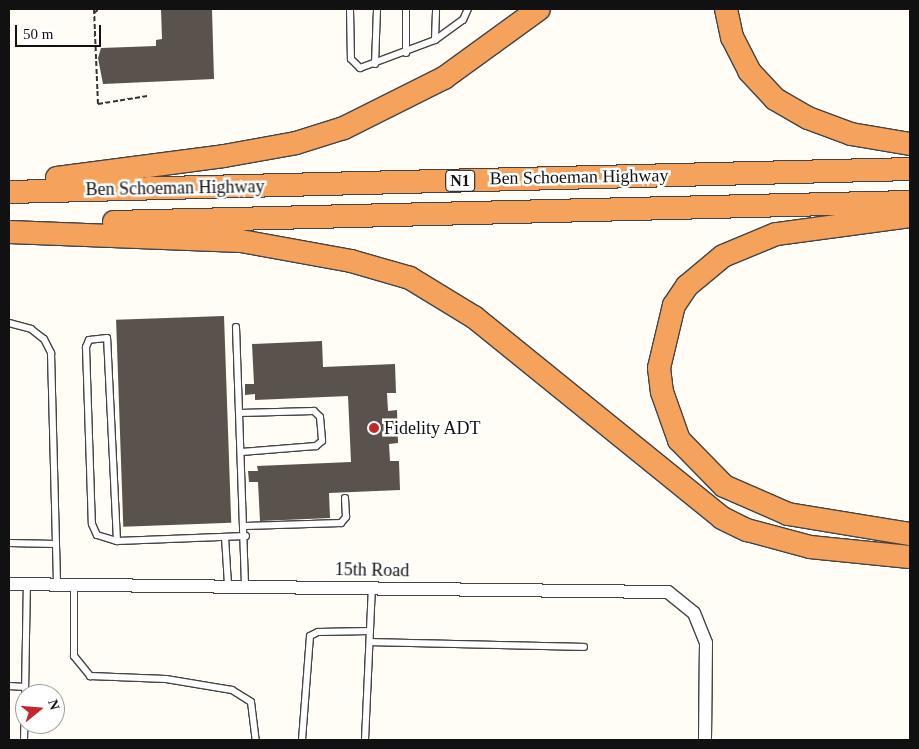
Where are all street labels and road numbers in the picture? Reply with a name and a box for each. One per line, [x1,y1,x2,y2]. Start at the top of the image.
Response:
street label: Ben Schoeman Highway [489,165,669,189]
road number: N1 [445,168,475,195]
street label: Ben Schoeman Highway [85,176,265,200]
street label: 15th Road [335,559,409,581]

